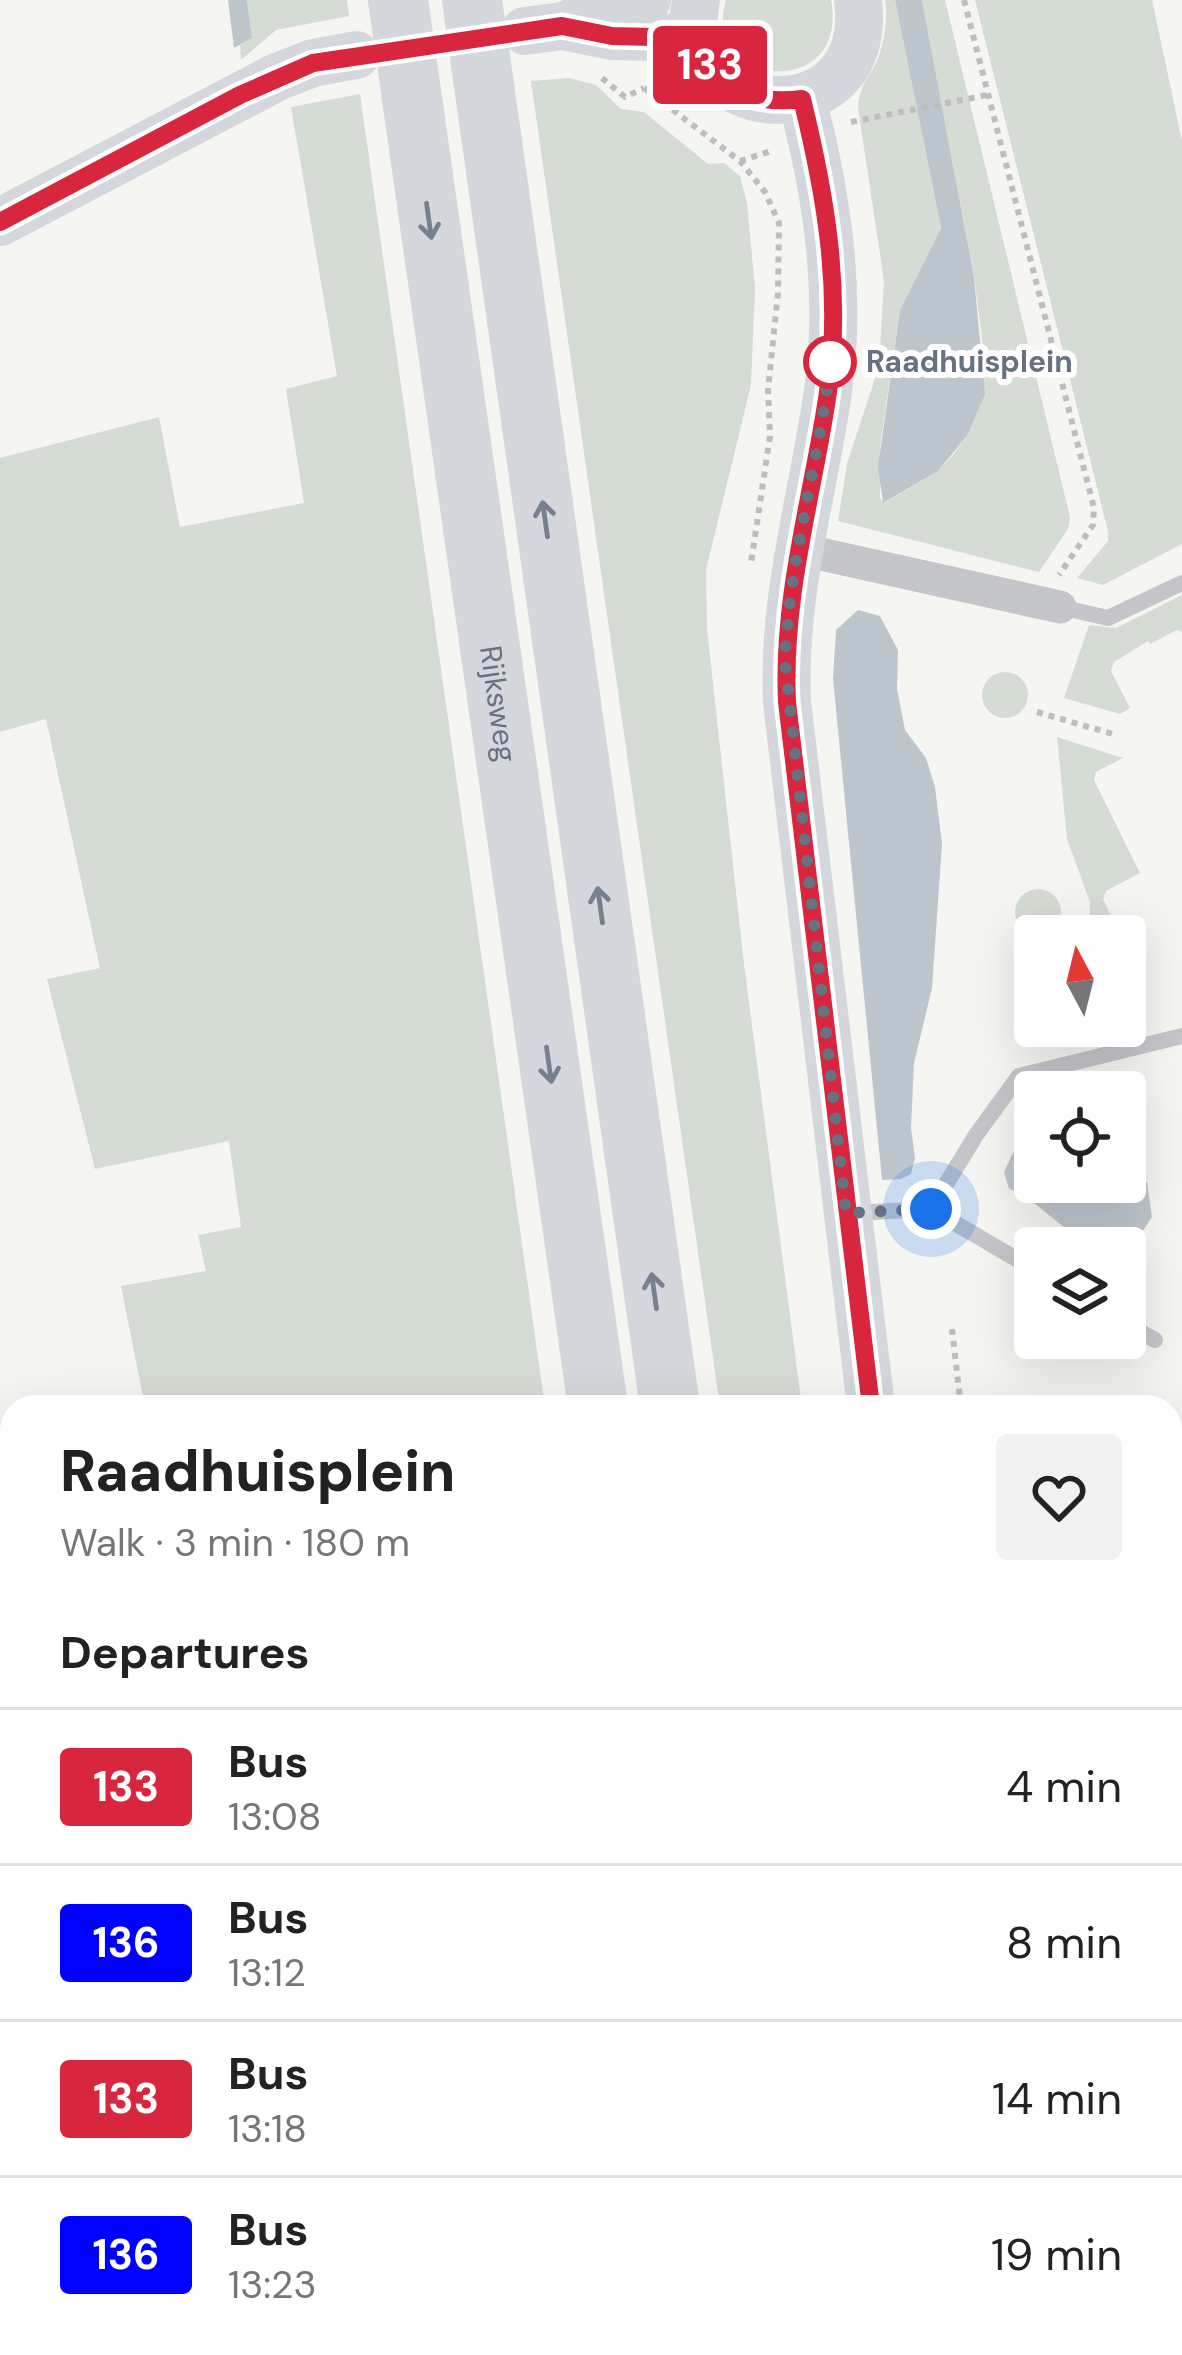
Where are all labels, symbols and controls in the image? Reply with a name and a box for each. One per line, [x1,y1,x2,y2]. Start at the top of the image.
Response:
line badge: 133 [641,26,779,104]
text: 133 [677,37,743,92]
one-way arrow [418,201,441,240]
marker: Raadhuisplein [805,337,855,387]
place label: Raadhuisplein [866,342,1073,381]
one-way arrow [533,500,556,539]
street label: Rijksweg [471,643,526,765]
one-way arrow [588,886,611,925]
north arrow [1014,915,1146,1047]
map controls [1014,915,1146,1359]
one-way arrow [538,1044,561,1083]
button: locate [1014,1071,1146,1203]
your location [901,1179,961,1239]
button: layers [1014,1227,1146,1359]
one-way arrow [642,1272,665,1311]
text: Raadhuisplein [60,1434,455,1509]
button: heart [996,1434,1122,1560]
text: Walk · 3 min · 180 m [60,1517,410,1568]
text: Departures [60,1623,309,1682]
text: Bus [228,1732,308,1791]
text: 4 min [1006,1757,1122,1816]
text: 133 [93,1759,159,1814]
text: 13:08 [228,1791,321,1842]
text: Bus [228,1888,308,1947]
text: 8 min [1006,1913,1122,1972]
text: 136 [92,1915,160,1970]
text: 13:12 [228,1947,306,1998]
text: Bus [228,2044,308,2103]
text: 14 min [992,2069,1122,2128]
text: 133 [93,2071,159,2126]
text: 13:18 [228,2103,307,2154]
text: Bus [228,2200,308,2259]
text: 19 min [991,2225,1122,2284]
text: 136 [92,2227,160,2282]
text: 13:23 [228,2259,317,2310]

